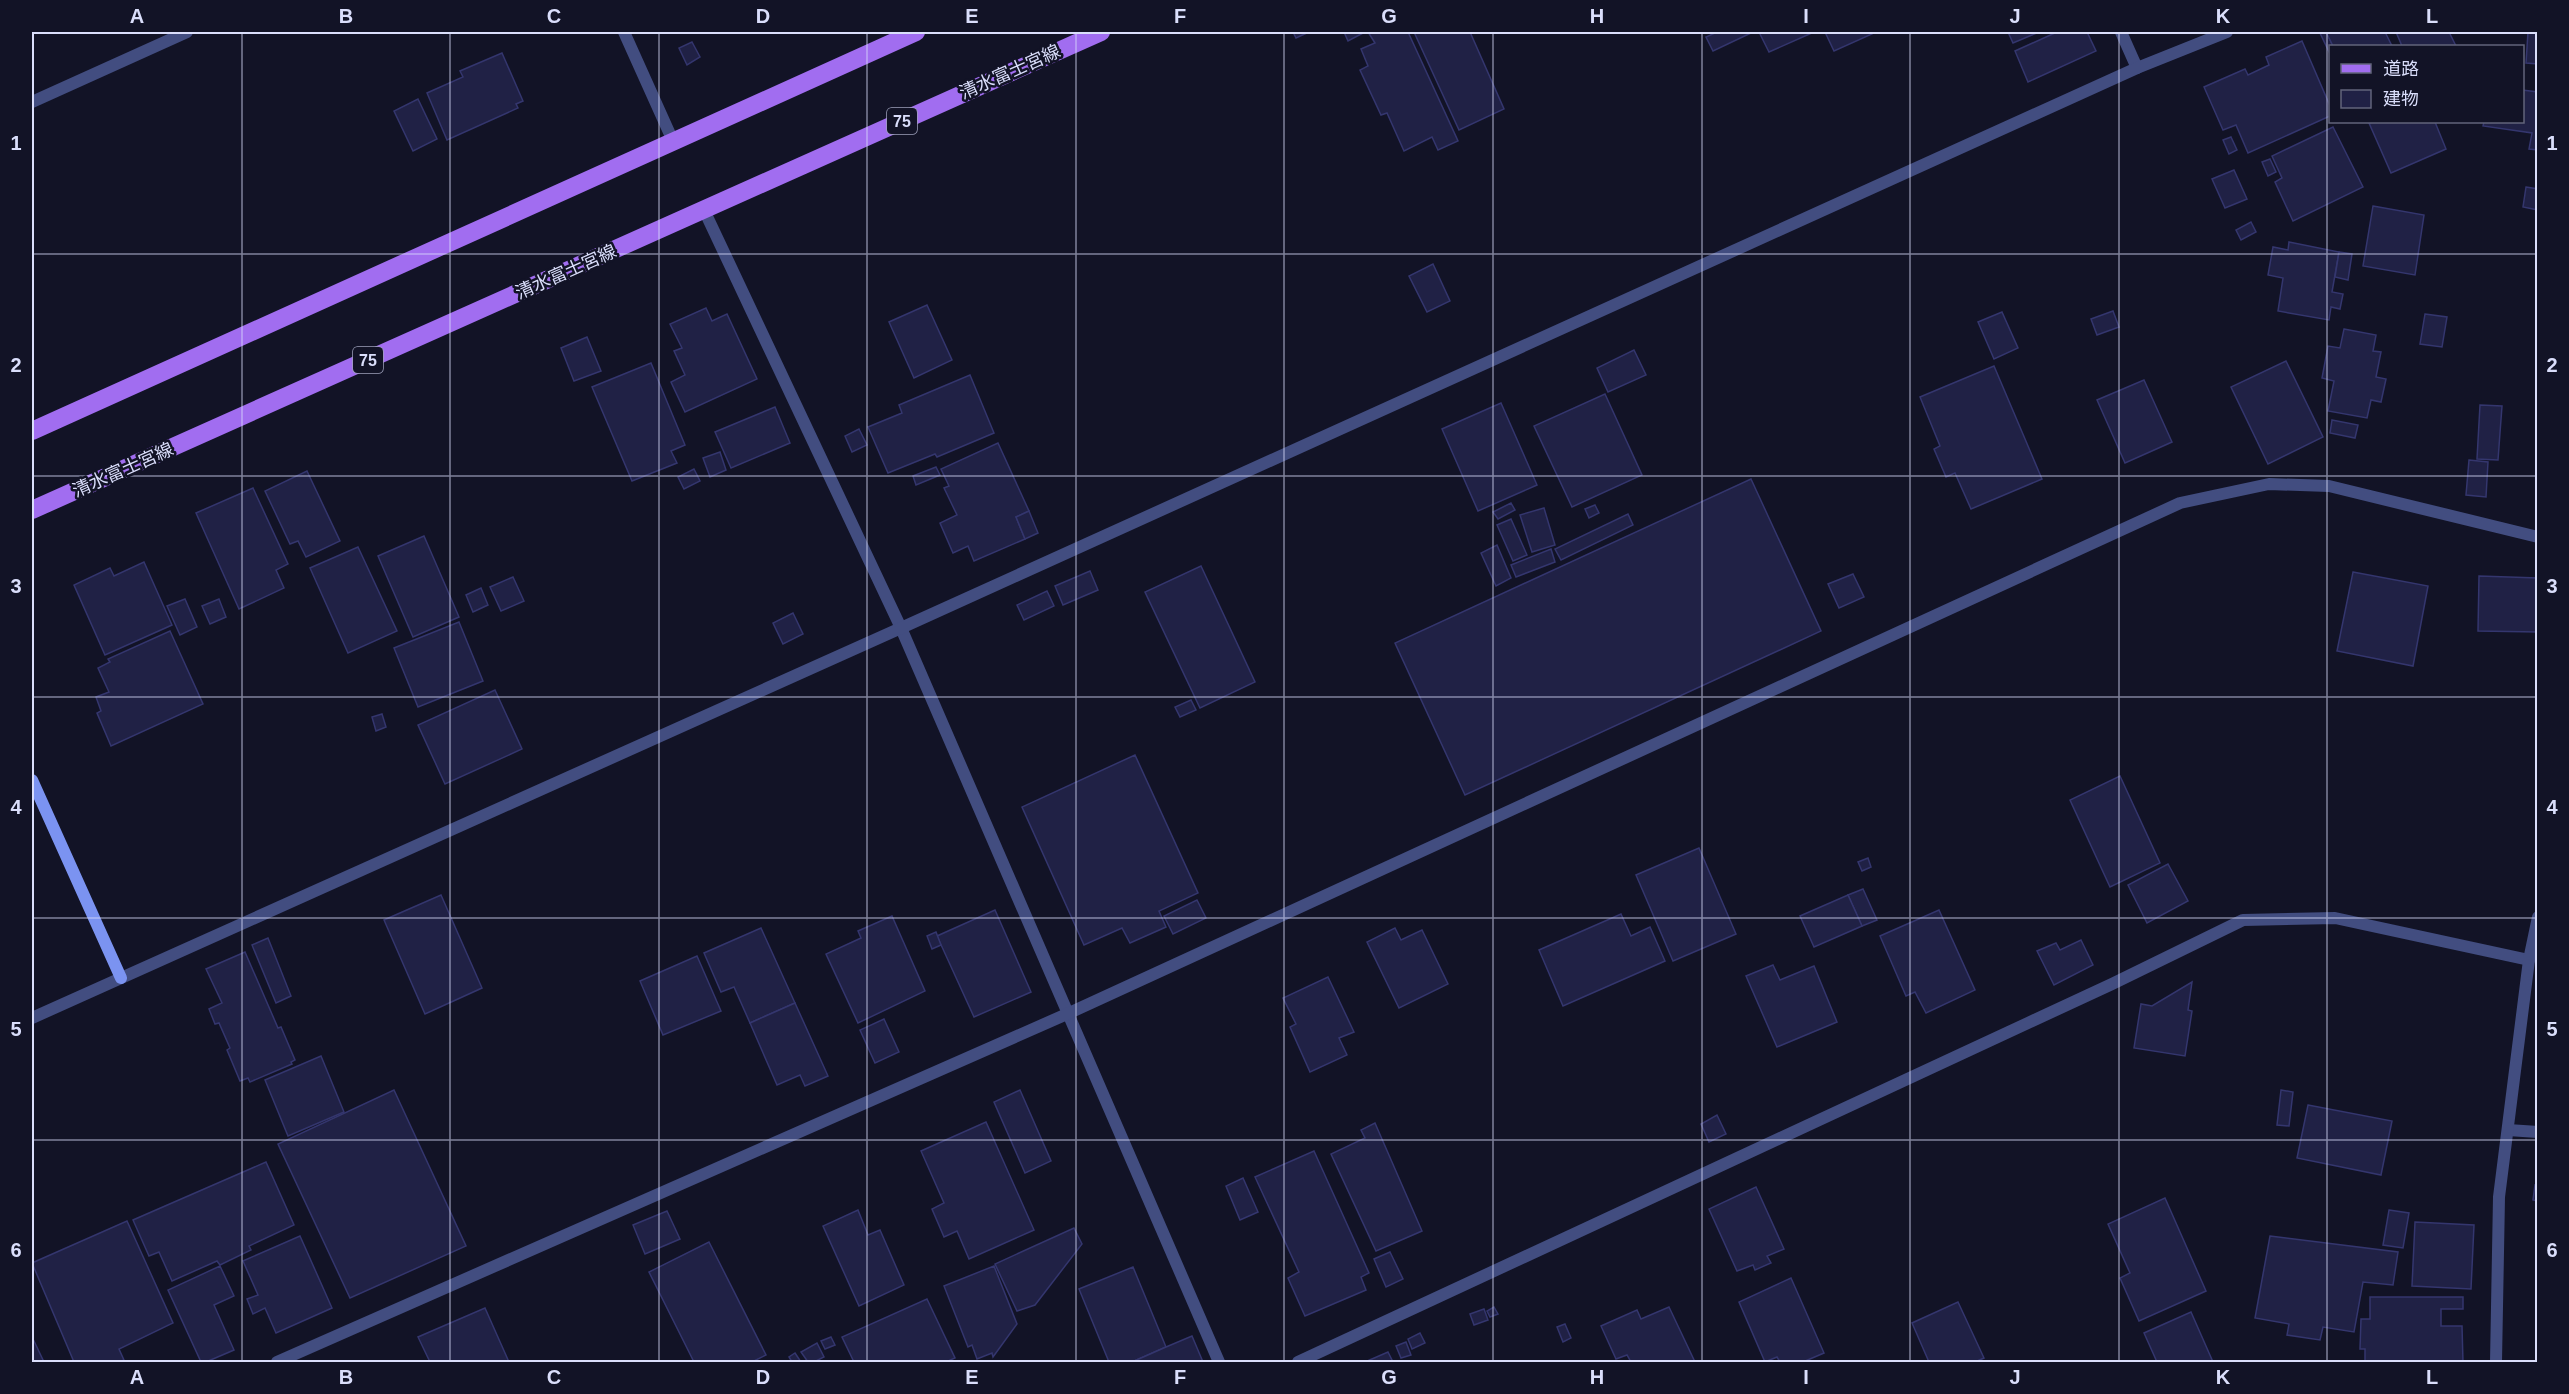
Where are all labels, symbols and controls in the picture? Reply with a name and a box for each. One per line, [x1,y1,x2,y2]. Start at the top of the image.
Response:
text: A [130,5,144,27]
text: B [339,5,353,27]
text: C [547,5,561,27]
text: D [756,5,770,27]
text: E [965,5,979,27]
text: F [1174,5,1186,27]
text: G [1381,5,1397,27]
text: H [1590,5,1604,27]
text: I [1803,5,1809,27]
text: J [2009,5,2021,27]
text: K [2216,5,2231,27]
text: L [2426,5,2438,27]
street label: 清水富士宮線 [957,41,1063,103]
legend [2329,45,2524,123]
text: 道路 [2383,59,2419,79]
text: 建物 [2383,89,2419,109]
road number: 75 [887,108,917,134]
text: 1 [10,132,22,154]
text: 1 [2546,132,2558,154]
street label: 清水富士宮線 [513,241,619,303]
road number: 75 [353,347,383,373]
text: 2 [10,354,22,376]
text: 2 [2546,354,2558,376]
street label: 清水富士宮線 [70,439,176,501]
text: 3 [10,575,22,597]
text: 3 [2546,575,2558,597]
text: 4 [10,796,22,818]
text: 4 [2546,796,2558,818]
text: 5 [10,1018,22,1040]
text: 5 [2546,1018,2558,1040]
text: 6 [10,1239,22,1261]
text: 6 [2546,1239,2558,1261]
text: A [130,1366,144,1388]
text: B [339,1366,353,1388]
text: C [547,1366,561,1388]
text: D [756,1366,770,1388]
text: E [965,1366,979,1388]
text: F [1174,1366,1186,1388]
text: G [1381,1366,1397,1388]
text: H [1590,1366,1604,1388]
text: I [1803,1366,1809,1388]
text: J [2009,1366,2021,1388]
text: K [2216,1366,2231,1388]
text: L [2426,1366,2438,1388]

